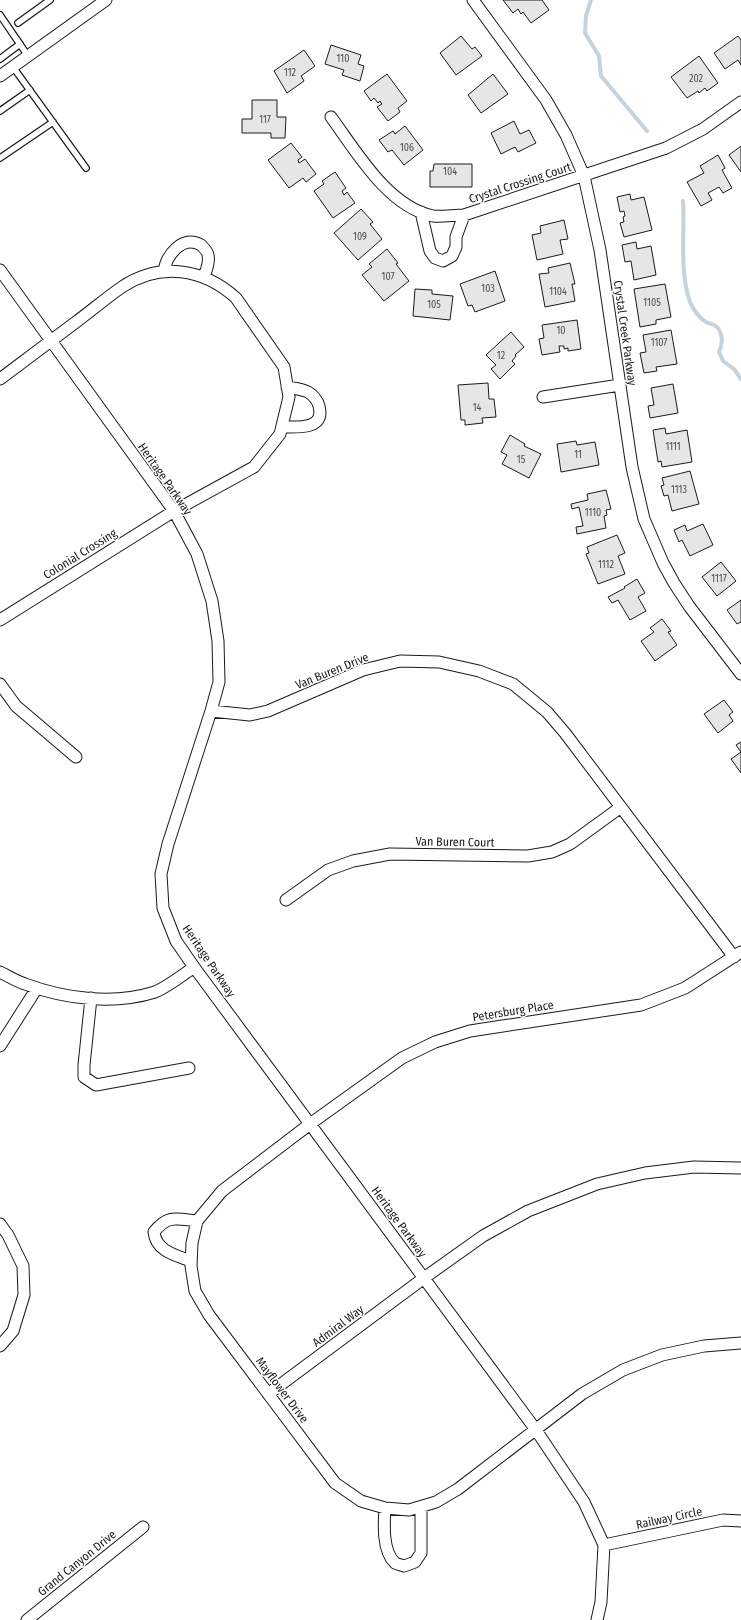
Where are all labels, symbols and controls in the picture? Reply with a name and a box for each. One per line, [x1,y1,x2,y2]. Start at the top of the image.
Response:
house number: 110 [337,53,349,65]
house number: 112 [284,67,297,79]
house number: 202 [689,73,704,85]
house number: 117 [259,114,271,126]
house number: 106 [400,142,414,154]
street label: Crystal Crossing Court [467,160,573,206]
house number: 104 [443,166,457,178]
house number: 109 [353,231,367,243]
house number: 107 [382,271,394,283]
street label: Crystal Creek Parkway [611,279,639,387]
house number: 103 [481,283,495,295]
house number: 1104 [549,286,567,298]
house number: 1105 [643,297,661,309]
house number: 105 [427,299,441,311]
house number: 10 [556,325,566,337]
house number: 1107 [651,337,667,349]
house number: 12 [497,350,506,362]
house number: 14 [473,402,482,414]
street label: Heritage Parkway [135,440,195,518]
house number: 1111 [665,441,681,453]
house number: 11 [574,449,582,461]
house number: 15 [517,454,526,466]
house number: 1113 [671,484,687,496]
house number: 1110 [585,507,601,519]
street label: Colonial Crossing [41,526,120,582]
house number: 1112 [598,559,614,571]
house number: 1117 [711,573,727,585]
street label: Van Buren Drive [293,650,371,692]
street label: Van Buren Court [415,834,495,850]
street label: Heritage Parkway [180,922,239,1000]
street label: Petersburg Place [472,998,555,1024]
street label: Heritage Parkway [369,1184,430,1261]
street label: Admiral Way [310,1302,367,1350]
street label: Mayflower Drive [253,1354,311,1426]
street label: Railway Circle [635,1504,703,1532]
street label: Grand Canyon Drive [35,1527,119,1599]

